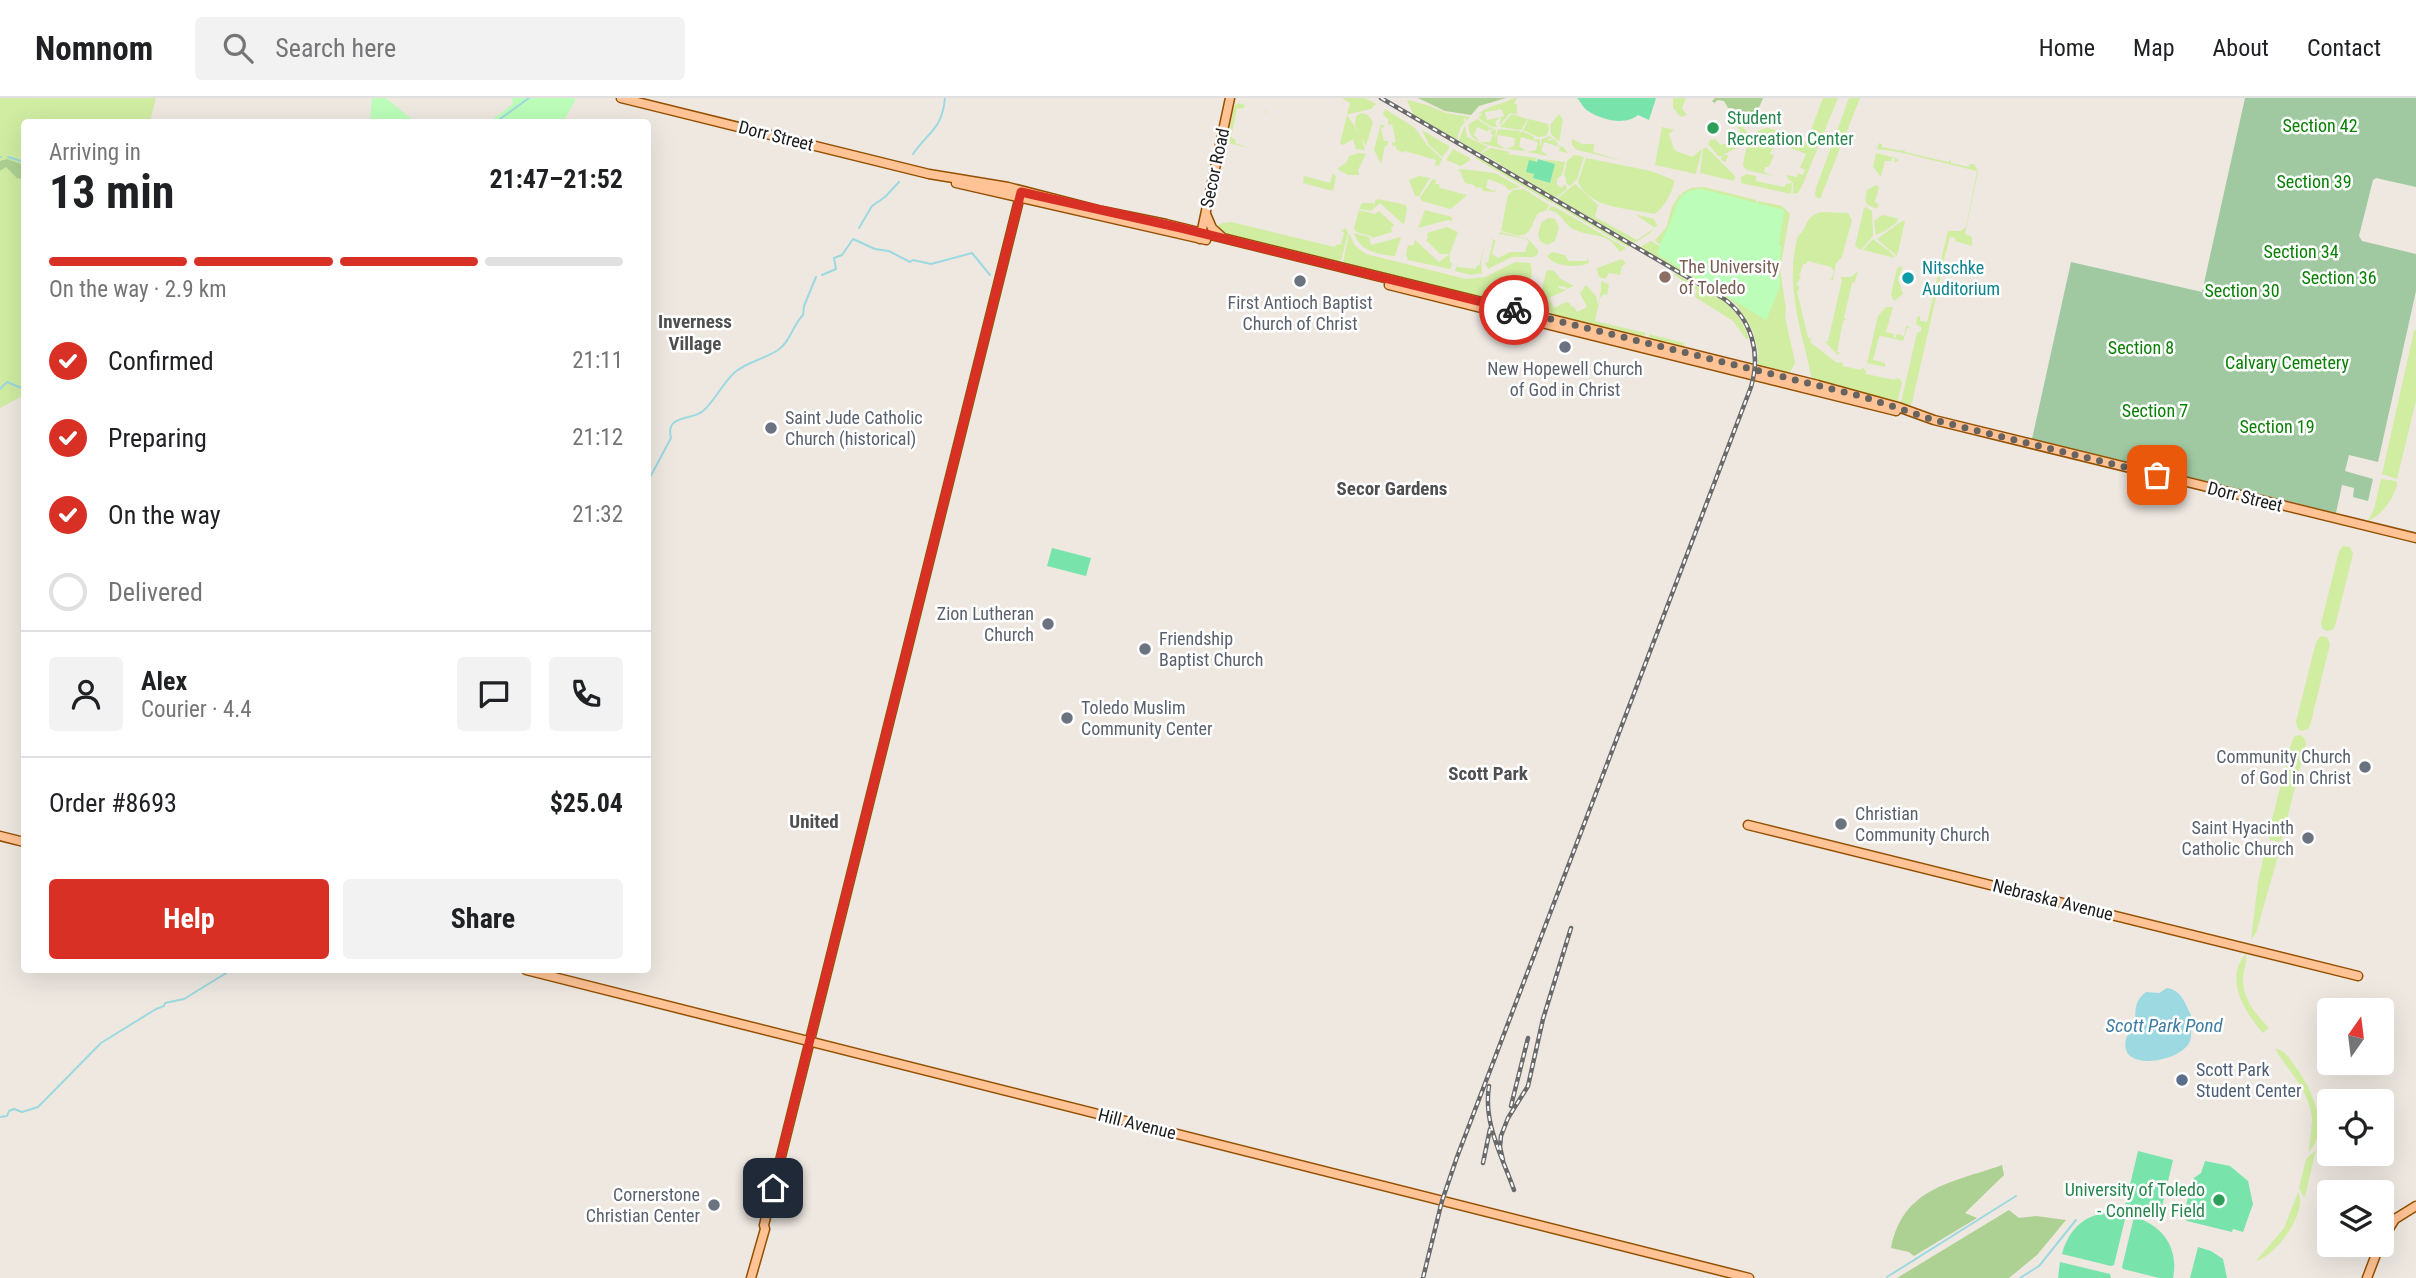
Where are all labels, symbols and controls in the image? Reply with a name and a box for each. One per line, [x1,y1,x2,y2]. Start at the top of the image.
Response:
search box [195,17,685,80]
text: Nomnom [35,29,153,68]
icon: search [219,29,257,67]
text: Search here [275,33,396,63]
text: Home [2039,34,2095,62]
text: Map [2133,34,2175,62]
text: About [2213,34,2269,62]
text: Contact [2307,34,2381,62]
place label: Student Recreation Center [1727,107,1854,149]
park label: Section 42 [2282,115,2358,136]
street label: Dorr Street [736,116,816,155]
marker: Student Recreation Center [1705,120,1721,136]
street label: Secor Road [1196,126,1233,210]
text: Arriving in [49,139,141,166]
text: 21:47–21:52 [489,164,623,194]
text: 13 min [49,165,174,219]
park label: Section 39 [2276,171,2352,192]
park label: Section 34 [2263,241,2339,262]
place label: The University of Toledo [1679,256,1780,298]
place label: Nitschke Auditorium [1922,257,2000,299]
park label: Section 36 [2301,267,2377,288]
marker: The University of Toledo [1657,269,1673,285]
marker: Nitschke Auditorium [1900,270,1916,286]
marker: First Antioch Baptist Church of Christ [1292,273,1308,289]
courier [1479,275,1549,345]
text: On the way · 2.9 km [49,276,227,303]
park label: Section 30 [2204,280,2280,301]
icon: bike [1495,291,1533,329]
place label: First Antioch Baptist Church of Christ [1228,292,1372,334]
district label: Inverness Village [658,310,732,355]
park label: Section 8 [2108,337,2174,358]
marker: New Hopewell Church of God in Christ [1557,339,1573,355]
icon: check [49,342,87,380]
text: Confirmed [108,346,214,376]
text: 21:11 [572,347,623,374]
park label: Calvary Cemetery [2225,352,2349,373]
place label: New Hopewell Church of God in Christ [1487,358,1643,400]
park label: Section 7 [2122,400,2188,421]
place label: Saint Jude Catholic Church (historical) [785,407,923,450]
park label: Section 19 [2239,416,2315,437]
icon: check [49,419,87,457]
marker: Saint Jude Catholic Church (historical) [763,420,779,436]
text: Preparing [108,423,207,453]
text: 21:12 [572,424,623,451]
pin [2127,445,2187,505]
icon: bag [2138,456,2176,494]
district label: Secor Gardens [1337,477,1447,500]
street label: Dorr Street [2205,477,2285,516]
icon: check [49,496,87,534]
text: On the way [108,500,221,530]
text: 21:32 [572,501,623,528]
text: Delivered [108,577,203,607]
place label: Zion Lutheran Church [937,603,1034,645]
marker: Zion Lutheran Church [1040,616,1056,632]
place label: Friendship Baptist Church [1159,628,1263,670]
marker: Friendship Baptist Church [1137,641,1153,657]
button: person [49,657,123,731]
button: chat [457,657,531,731]
button: phone [549,657,623,731]
text: Alex [141,666,187,696]
text: Courier · 4.4 [141,696,252,723]
place label: Toledo Muslim Community Center [1081,697,1213,739]
marker: Toledo Muslim Community Center [1059,710,1075,726]
place label: Community Church of God in Christ [2216,746,2351,788]
marker: Community Church of God in Christ [2357,759,2373,775]
district label: Scott Park [1448,762,1529,785]
text: Order #8693 [49,788,177,818]
text: $25.04 [550,788,623,818]
place label: Christian Community Church [1855,803,1990,845]
district label: United [789,810,839,833]
marker: Christian Community Church [1833,816,1849,832]
place label: Saint Hyacinth Catholic Church [2181,817,2294,859]
marker: Saint Hyacinth Catholic Church [2300,830,2316,846]
street label: Nebraska Avenue [1991,874,2115,925]
button: Help [49,879,329,959]
button: Share [343,879,623,959]
north arrow [2317,998,2394,1074]
map controls [2317,998,2394,1257]
water label: Scott Park Pond [2105,1014,2223,1037]
place label: Scott Park Student Center [2196,1059,2302,1101]
marker: Scott Park Student Center [2174,1072,2190,1088]
button: locate [2317,1089,2394,1166]
street label: Hill Avenue [1096,1104,1178,1143]
pin [743,1158,803,1218]
icon: home [754,1169,792,1207]
place label: University of Toledo - Connelly Field [2065,1179,2205,1221]
button: layers [2317,1180,2394,1257]
place label: Cornerstone Christian Center [586,1184,701,1226]
marker: University of Toledo - Connelly Field [2211,1192,2227,1208]
marker: Cornerstone Christian Center [706,1197,722,1213]

